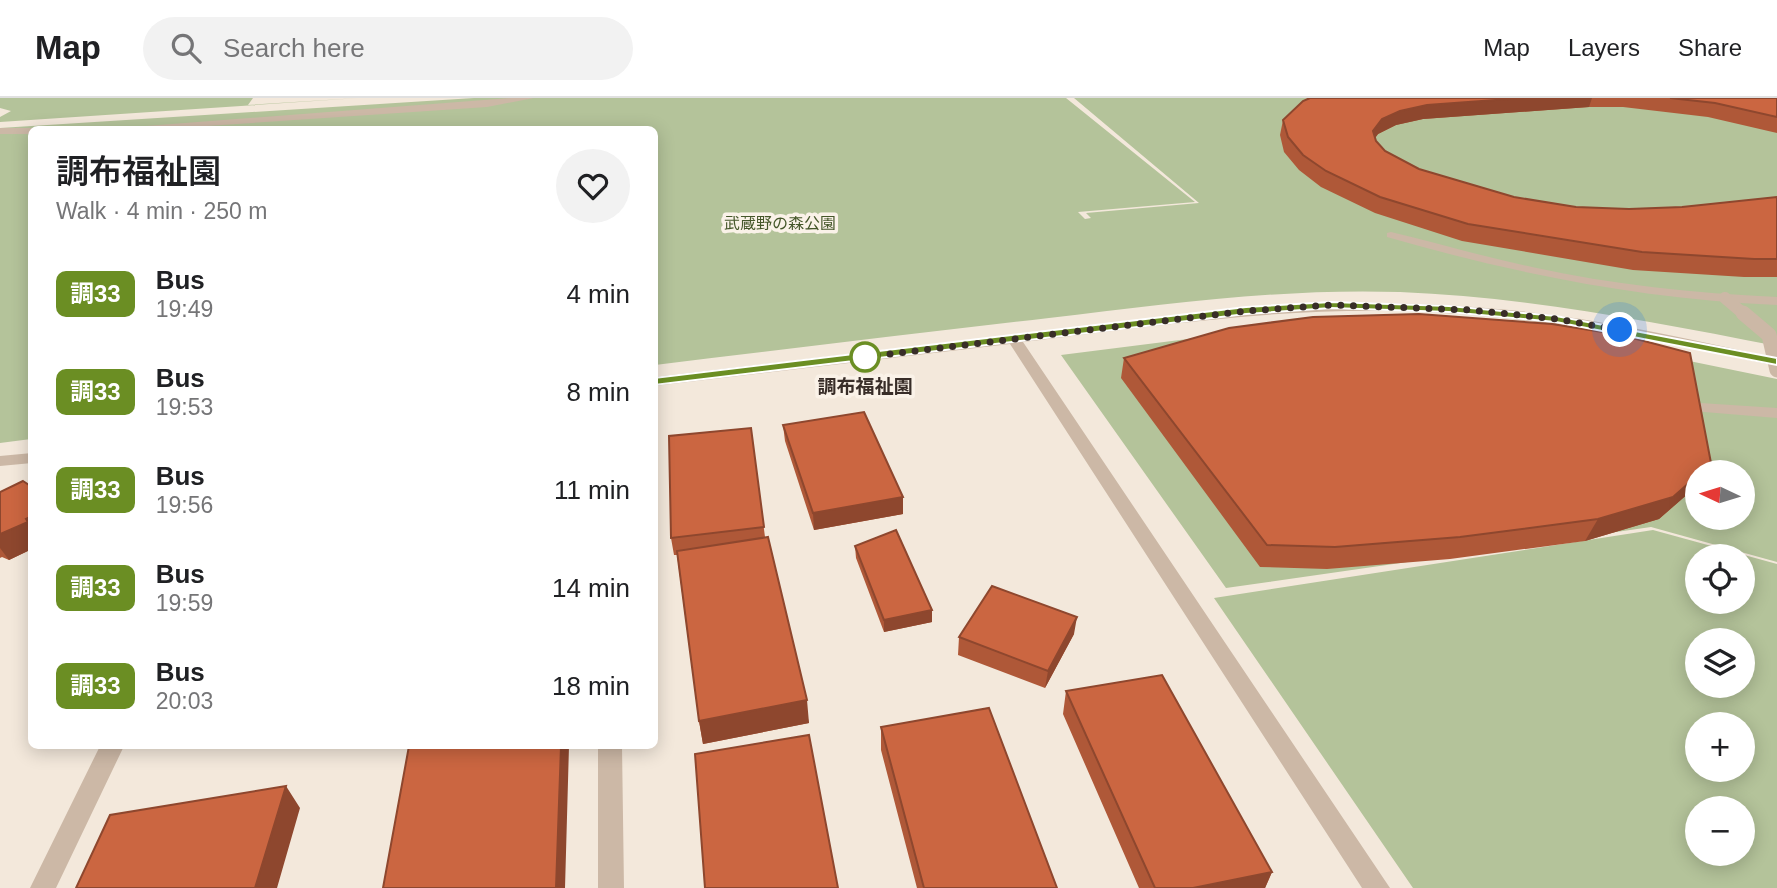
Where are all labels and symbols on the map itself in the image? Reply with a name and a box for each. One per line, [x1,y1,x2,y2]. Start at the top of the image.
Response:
park label: 武蔵野の森公園 [724,215,836,232]
your location [1602,312,1637,347]
marker: 調布福祉園 [850,342,880,372]
place label: 調布福祉園 [817,376,913,397]
north arrow [1685,460,1755,530]

